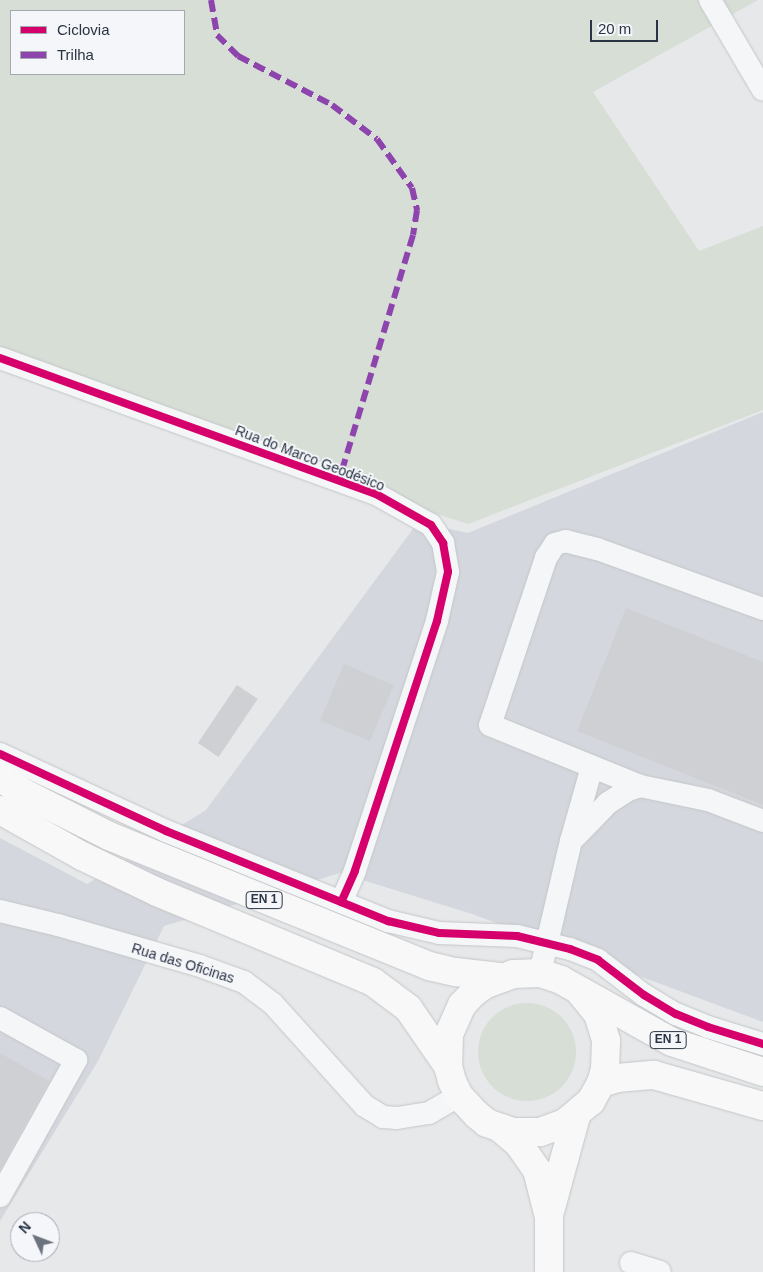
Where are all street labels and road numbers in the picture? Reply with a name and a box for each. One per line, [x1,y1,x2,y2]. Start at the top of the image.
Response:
street label: Rua do Marco Geodésico [233,422,387,494]
road number: EN 1 [245,890,283,910]
street label: Rua das Oficinas [130,939,236,987]
road number: EN 1 [649,1030,687,1050]

